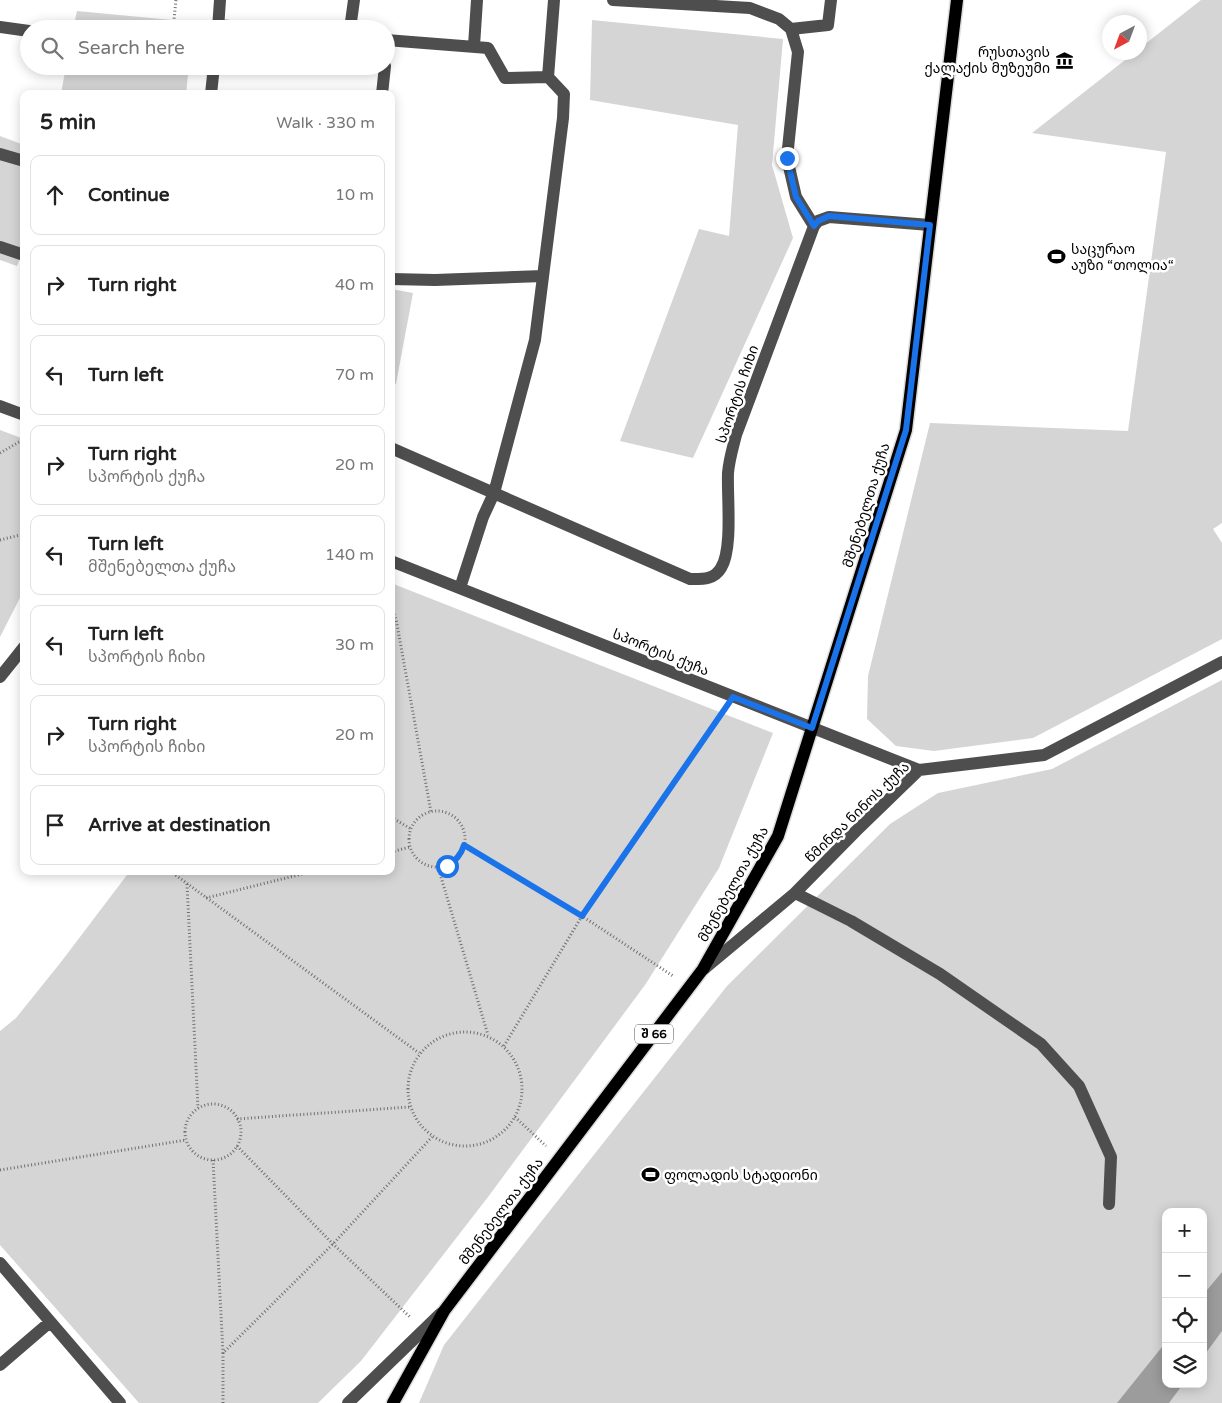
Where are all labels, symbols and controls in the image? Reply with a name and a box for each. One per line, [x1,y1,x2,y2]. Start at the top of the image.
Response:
north arrow [1102,15,1147,60]
search box [20,20,395,75]
icon: search [38,34,66,62]
text: Search here [78,37,185,59]
place label: რუსთავის ქალაქის მუზეუმი [925,44,1050,77]
museum icon: რუსთავის ქალაქის მუზეუმი [1054,50,1074,70]
text: 5 min [40,110,96,135]
text: Walk · 330 m [276,113,375,133]
route end [776,147,799,170]
icon: ahead [41,181,69,209]
text: Continue [88,184,170,206]
text: 10 m [335,185,374,205]
place label: საცურაო აუზი “თოლია“ [1071,241,1174,274]
sports icon: საცურაო აუზი “თოლია“ [1047,247,1067,267]
icon: right [41,271,69,299]
text: Turn right [88,274,176,296]
text: 40 m [335,275,374,295]
street label: სპორტის ჩიხი [713,343,762,446]
icon: left [41,361,69,389]
text: Turn left [88,364,164,386]
text: 70 m [335,365,374,385]
street label: მშენებელთა ქუჩა [839,441,894,570]
text: Turn right [88,443,176,465]
icon: right [41,451,69,479]
text: 20 m [335,455,374,475]
text: სპორტის ქუჩა [88,467,205,487]
text: Turn left [88,533,164,555]
icon: left [41,541,69,569]
text: 140 m [325,545,374,565]
text: მშენებელთა ქუჩა [88,557,236,577]
text: Turn left [88,623,164,645]
street label: სპორტის ქუჩა [610,625,712,680]
icon: left [41,631,69,659]
text: 30 m [335,635,374,655]
text: სპორტის ჩიხი [88,647,205,667]
text: Turn right [88,713,176,735]
icon: right [41,721,69,749]
text: 20 m [335,725,374,745]
text: სპორტის ჩიხი [88,737,205,757]
street label: წმინდა ნინოს ქუჩა [802,758,913,866]
icon: arrive [41,811,69,839]
text: Arrive at destination [88,814,271,836]
street label: მშენებელთა ქუჩა [695,823,772,945]
route start [436,855,459,878]
road number: შ 66 [635,1024,673,1044]
street label: მშენებელთა ქუჩა [456,1154,547,1268]
sports icon: ფოლადის სტადიონი [640,1165,660,1185]
place label: ფოლადის სტადიონი [664,1167,818,1184]
map controls [1162,1208,1207,1388]
button: + [1162,1208,1207,1253]
button: − [1162,1253,1207,1298]
button: locate [1162,1298,1207,1343]
button: layers [1162,1343,1207,1388]

